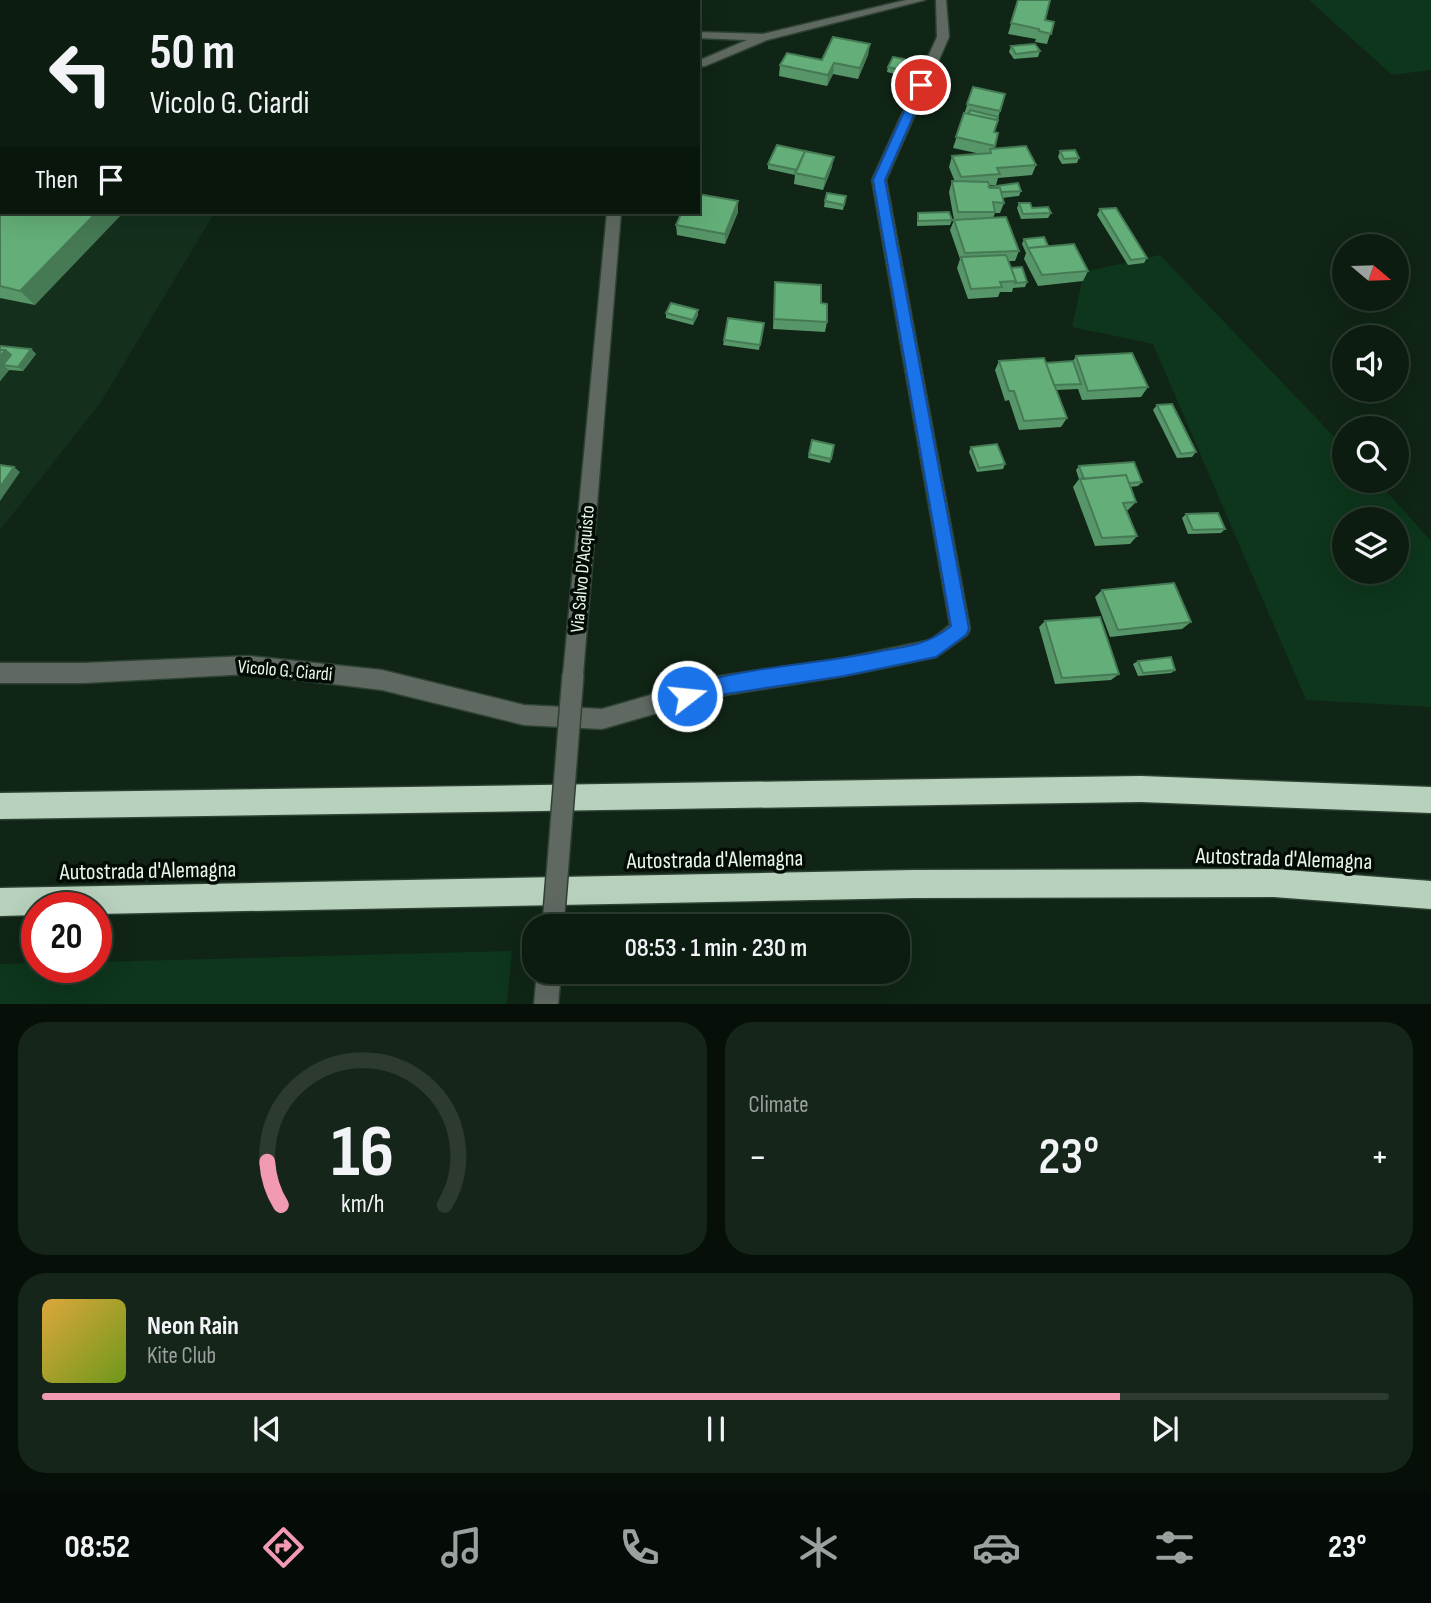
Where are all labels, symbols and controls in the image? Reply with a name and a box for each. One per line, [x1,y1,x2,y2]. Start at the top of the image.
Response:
text: 50 m [150,24,235,83]
icon: left [35,28,126,119]
pin [891,55,951,115]
icon: arrive [902,66,940,104]
text: Vicolo G. Ciardi [150,84,310,123]
icon: arrive [92,161,130,199]
text: Then [35,165,78,196]
north arrow [1332,234,1409,312]
map controls [1332,234,1409,584]
button: sound [1332,325,1409,402]
button: search [1332,416,1409,493]
street label: Via Salvo D'Acquisto [566,504,600,634]
button: layers [1332,507,1409,584]
street label: Vicolo G. Ciardi [237,655,333,687]
position arrow [650,659,724,733]
street label: Autostrada d'Alemagna [1194,842,1373,876]
street label: Autostrada d'Alemagna [625,844,804,876]
street label: Autostrada d'Alemagna [58,855,237,887]
speed limit sign: 20 [21,892,112,983]
text: 08:53 · 1 min · 230 m [625,933,807,964]
text: Climate [749,1091,808,1119]
text: 16 [331,1109,394,1197]
text: 23° [1038,1126,1099,1189]
text: − [749,1135,767,1180]
text: + [1370,1135,1389,1180]
text: km/h [341,1188,384,1219]
text: Neon Rain [147,1311,239,1342]
text: Kite Club [147,1342,216,1370]
icon: previous [248,1410,286,1448]
icon: pause [697,1410,735,1448]
icon: next [1146,1410,1184,1448]
icon: directions [259,1523,308,1572]
icon: music [437,1523,486,1572]
icon: phone [615,1523,664,1572]
icon: climate [794,1523,843,1572]
icon: car [972,1523,1021,1572]
icon: filters [1150,1523,1199,1572]
text: 08:52 [65,1528,130,1567]
text: 23° [1328,1528,1366,1567]

